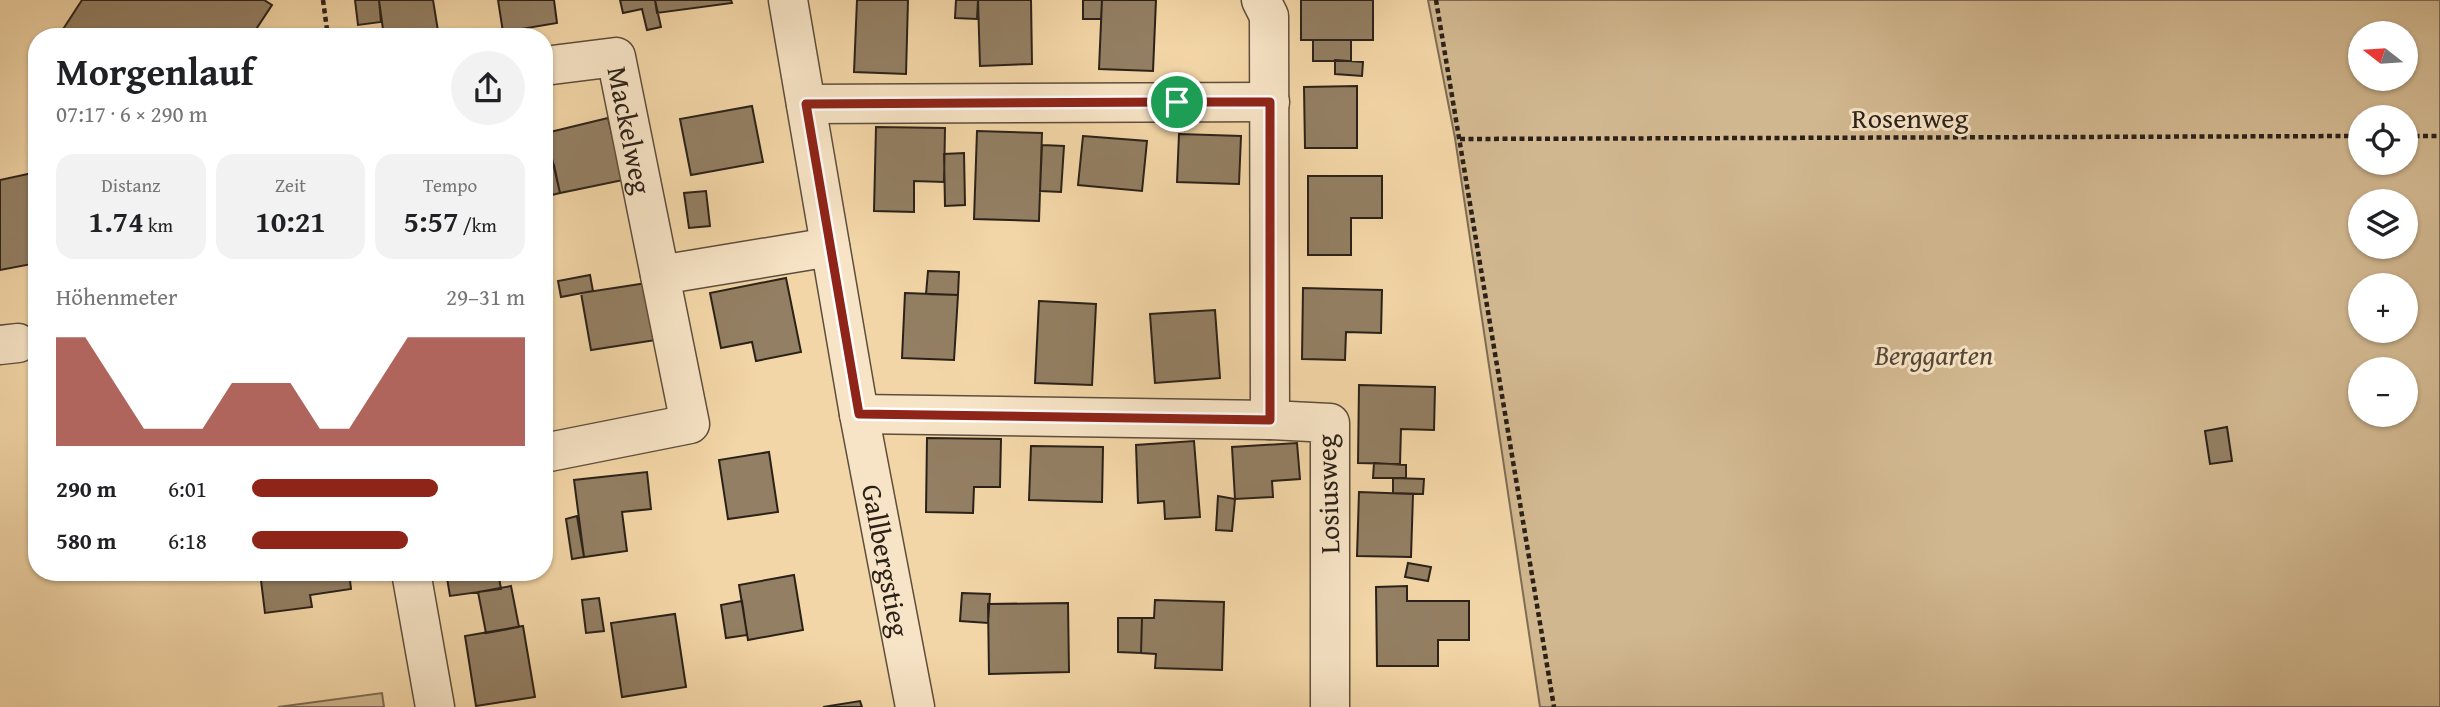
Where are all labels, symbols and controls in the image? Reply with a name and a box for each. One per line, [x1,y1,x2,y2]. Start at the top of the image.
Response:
north arrow [2348,21,2418,91]
map controls [2348,21,2418,427]
text: Morgenlauf [56,43,254,99]
button: share [451,51,525,125]
street label: Mackelweg [598,63,664,197]
pin [1147,72,1207,132]
icon: arrive [1158,83,1196,121]
text: 07:17 · 6 × 290 m [56,97,208,130]
street label: Rosenweg [1852,97,1968,138]
button: locate [2348,105,2418,175]
text: Distanz [101,171,160,199]
text: Zeit [275,171,306,199]
text: Tempo [423,171,477,199]
button: layers [2348,189,2418,259]
text: 1.74 [89,199,144,243]
text: 10:21 [255,199,326,243]
text: 5:57 [403,199,459,243]
text: km [144,211,173,239]
text: /km [459,211,497,239]
button: + [2348,273,2418,343]
text: Höhenmeter [56,280,178,313]
text: 29–31 m [446,280,525,313]
park label: Berggarten [1874,334,1993,375]
button: − [2348,357,2418,427]
street label: Losiusweg [1304,433,1350,554]
text: 290 m [56,472,117,505]
text: 6:01 [168,472,207,505]
street label: Gallbergstieg [852,481,922,640]
text: 580 m [56,524,117,557]
text: 6:18 [168,524,207,557]

